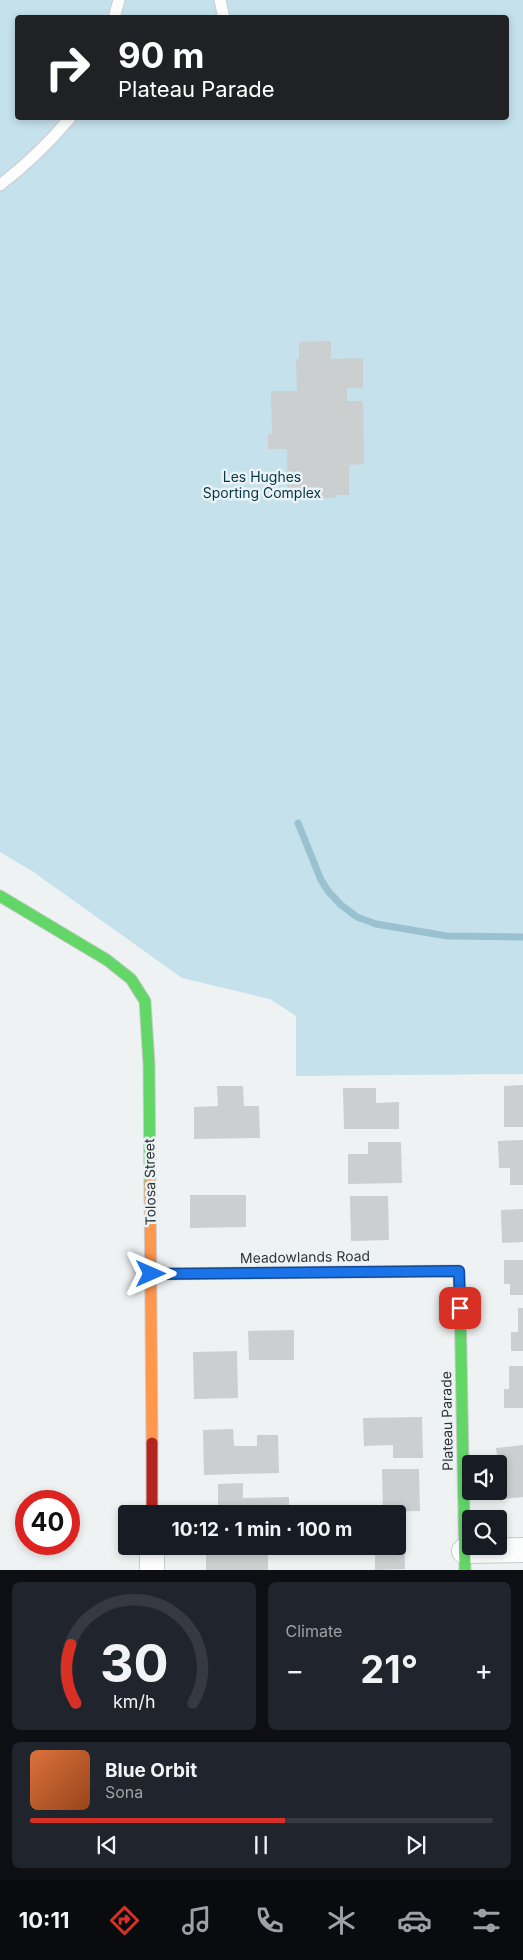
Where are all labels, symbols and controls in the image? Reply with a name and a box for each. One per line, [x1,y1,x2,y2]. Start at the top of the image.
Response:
text: 90 m [118,34,205,76]
icon: right [35,35,100,100]
text: Plateau Parade [118,76,275,102]
park label: Les Hughes Sporting Complex [203,468,322,501]
street label: Tolosa Street [140,1138,159,1226]
position arrow [124,1247,176,1299]
street label: Meadowlands Road [240,1247,370,1266]
pin [439,1287,481,1329]
icon: arrive [446,1294,474,1322]
street label: Plateau Parade [437,1371,456,1471]
map controls [462,1455,507,1555]
button: sound [462,1455,507,1500]
speed limit sign: 40 [15,1490,80,1555]
button: search [462,1510,507,1555]
text: 10:12 · 1 min · 100 m [172,1518,352,1541]
text: Climate [286,1621,342,1641]
text: 30 [99,1632,168,1695]
text: 21° [360,1646,418,1692]
text: − [286,1653,304,1687]
text: + [474,1653,493,1687]
text: km/h [113,1691,155,1712]
text: Blue Orbit [105,1759,197,1782]
text: Sona [105,1782,143,1802]
icon: previous [93,1831,121,1859]
icon: pause [247,1831,275,1859]
icon: next [402,1831,430,1859]
icon: directions [107,1903,142,1938]
icon: music [179,1903,214,1938]
icon: phone [252,1903,287,1938]
icon: climate [324,1903,359,1938]
icon: car [397,1903,432,1938]
icon: filters [469,1903,504,1938]
text: 10:11 [19,1907,69,1933]

